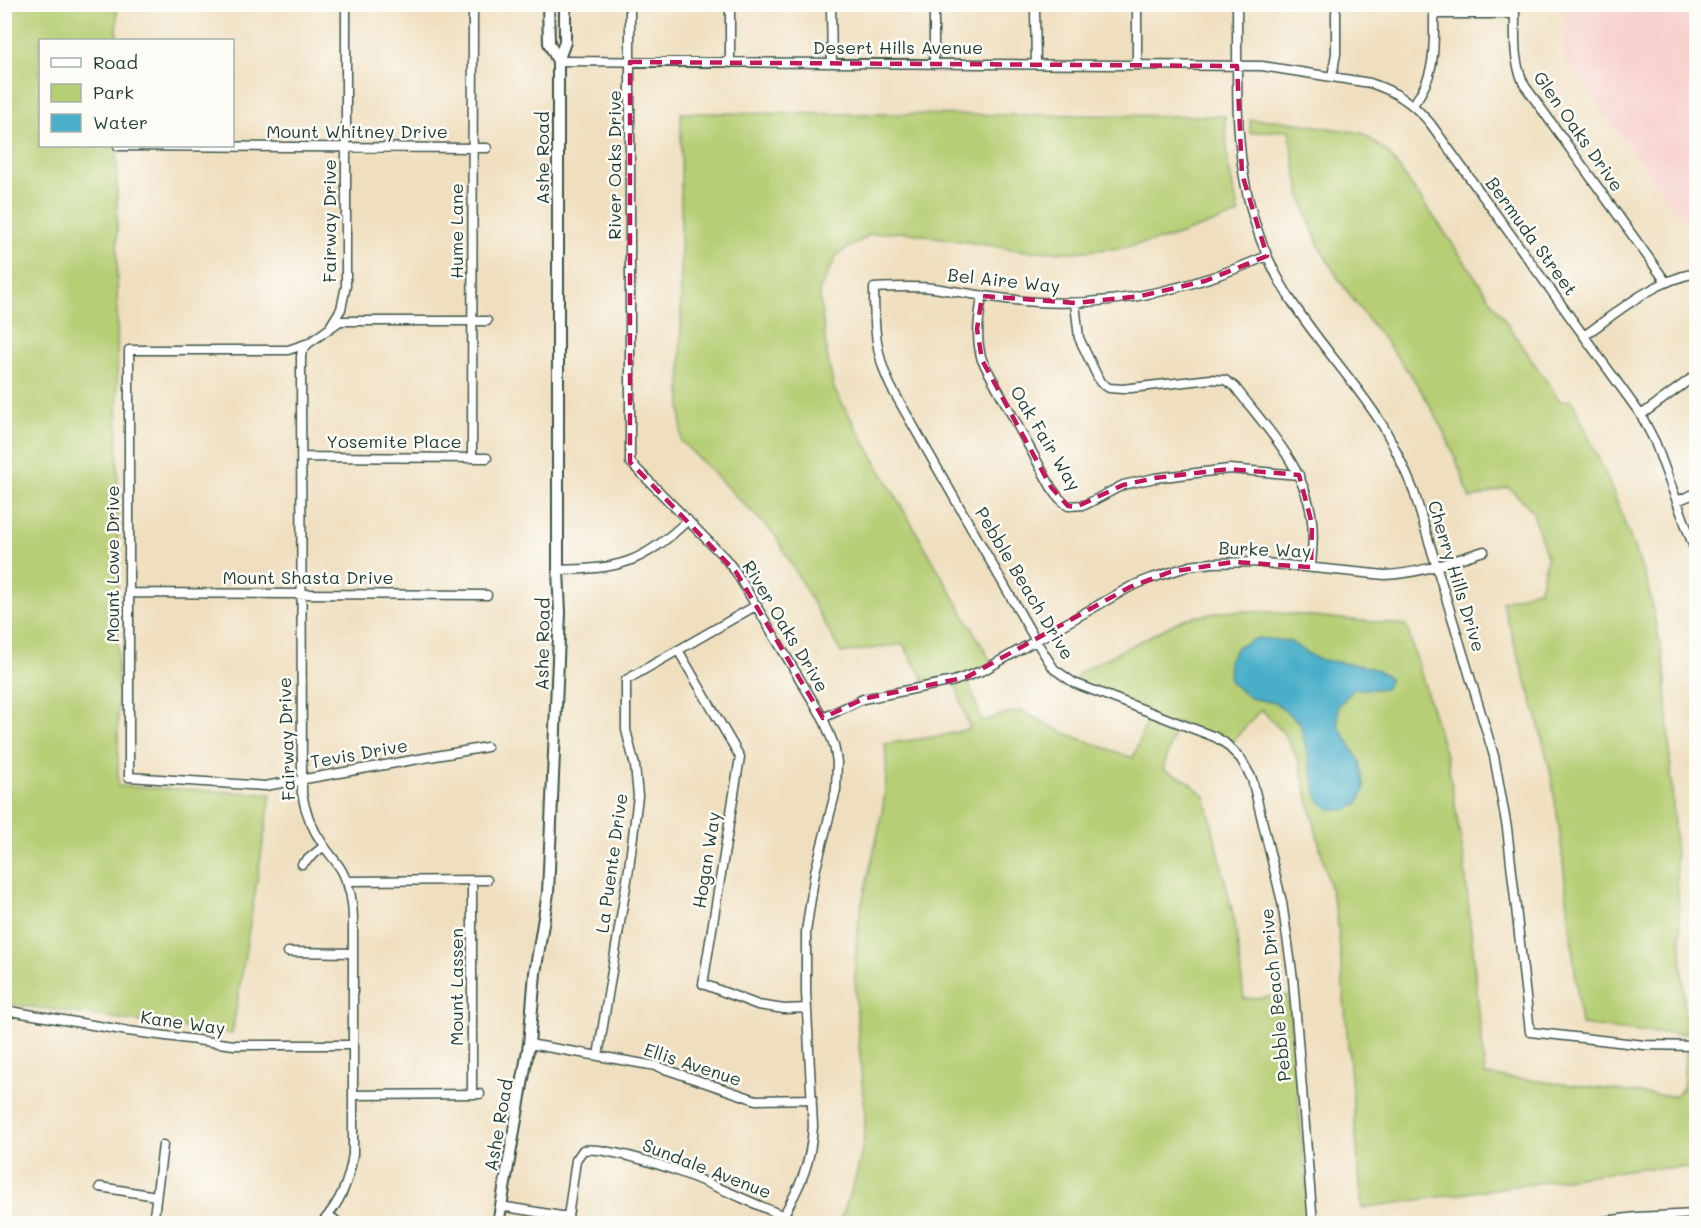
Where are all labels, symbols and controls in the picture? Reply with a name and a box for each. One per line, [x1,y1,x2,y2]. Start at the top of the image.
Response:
street label: Desert Hills Avenue [813,35,983,59]
legend [39,39,234,147]
text: Road [93,50,138,74]
street label: Glen Oaks Drive [1528,66,1630,196]
text: Park [93,80,134,104]
street label: River Oaks Drive [602,90,626,240]
text: Water [93,110,148,134]
street label: Ashe Road [530,111,554,205]
street label: Mount Whitney Drive [266,119,448,143]
street label: Fairway Drive [317,159,341,283]
street label: Bermuda Street [1481,172,1583,300]
street label: Hume Lane [444,183,468,279]
street label: Bel Aire Way [947,262,1061,298]
street label: Oak Fair Way [1005,381,1087,495]
street label: Yosemite Place [326,429,462,453]
street label: Mount Lowe Drive [100,485,124,643]
street label: Cherry Hills Drive [1423,497,1491,655]
street label: Pebble Beach Drive [970,502,1080,664]
street label: Burke Way [1218,535,1312,563]
street label: River Oaks Drive [737,556,835,696]
street label: Mount Shasta Drive [222,565,394,589]
street label: Ashe Road [529,597,555,691]
street label: Fairway Drive [272,677,300,801]
street label: Tevis Drive [309,733,409,773]
street label: La Puente Drive [589,792,633,934]
street label: Hogan Way [687,810,725,910]
street label: Pebble Beach Drive [1254,907,1296,1083]
street label: Mount Lassen [444,928,468,1046]
street label: Kane Way [139,1004,227,1040]
street label: Ellis Avenue [641,1037,745,1091]
street label: Ashe Road [478,1077,518,1173]
street label: Sundale Avenue [639,1132,775,1204]

